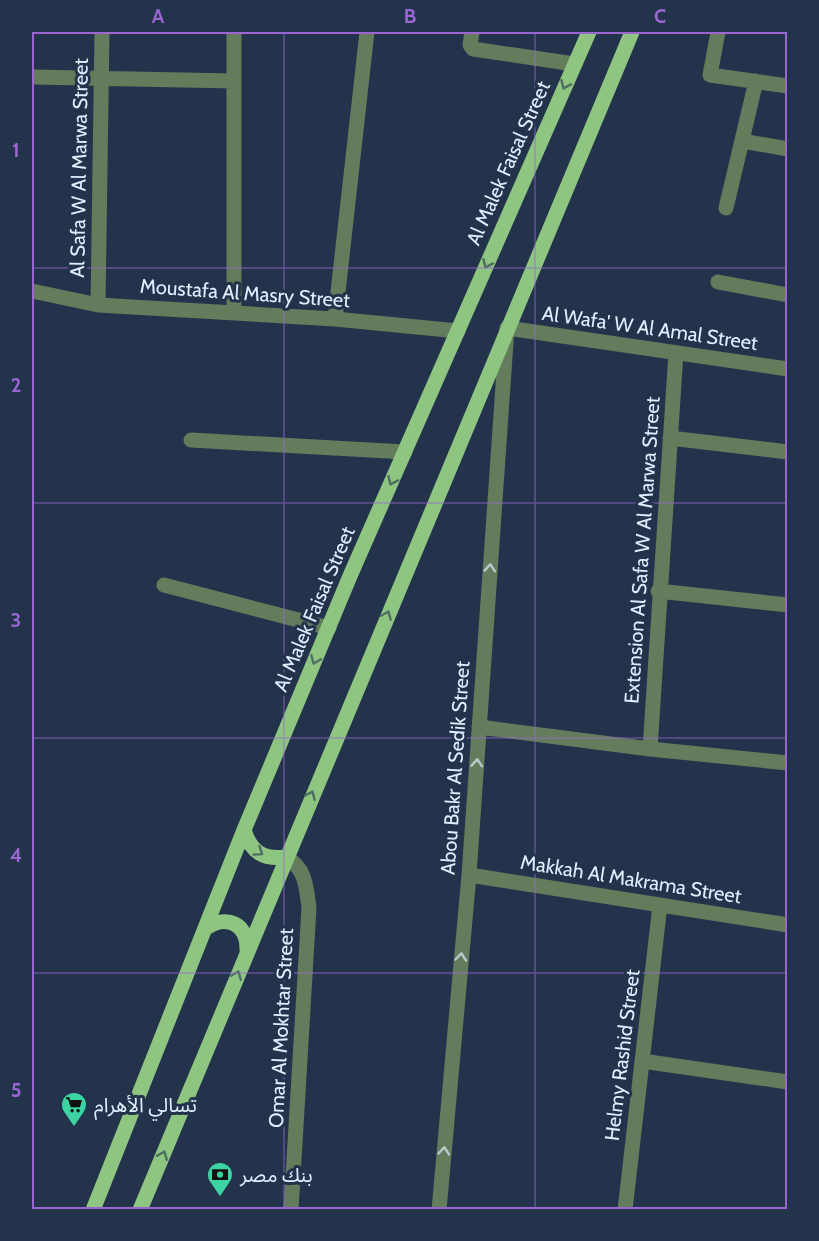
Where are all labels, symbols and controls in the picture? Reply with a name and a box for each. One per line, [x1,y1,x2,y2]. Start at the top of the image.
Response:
text: A [152,4,165,28]
text: B [404,4,416,28]
text: C [654,4,666,28]
street label: Al Safa W Al Marwa Street [65,58,93,278]
street label: Al Malek Faisal Street [461,77,555,249]
one-way arrow [560,79,572,90]
text: 1 [12,138,20,162]
one-way arrow [482,257,494,268]
street label: Moustafa Al Masry Street [139,274,351,312]
street label: Al Wafa' W Al Amal Street [541,301,760,355]
text: 2 [11,373,21,397]
street label: Extension Al Safa W Al Marwa Street [619,395,665,704]
one-way arrow [387,474,399,485]
street label: Al Malek Faisal Street [268,523,360,695]
one-way arrow [483,564,496,573]
text: 3 [11,608,21,632]
one-way arrow [379,610,391,621]
one-way arrow [310,654,322,665]
street label: Abou Bakr Al Sedik Street [436,660,474,876]
one-way arrow [470,758,483,767]
one-way arrow [304,790,316,801]
text: 4 [10,843,22,867]
one-way arrow [253,845,264,856]
street label: Makkah Al Makrama Street [519,850,743,908]
street label: Omar Al Mokhtar Street [264,927,298,1128]
one-way arrow [454,952,467,962]
street label: Helmy Rashid Street [600,968,644,1142]
one-way arrow [230,970,242,981]
text: 5 [11,1078,21,1102]
supermarket icon: تسالي الأهرام [59,1090,89,1128]
place label: تسالي الأهرام [94,1093,197,1121]
one-way arrow [437,1147,450,1156]
one-way arrow [156,1151,168,1162]
bank icon: بنك مصر [205,1160,235,1198]
place label: بنك مصر [239,1163,313,1187]

